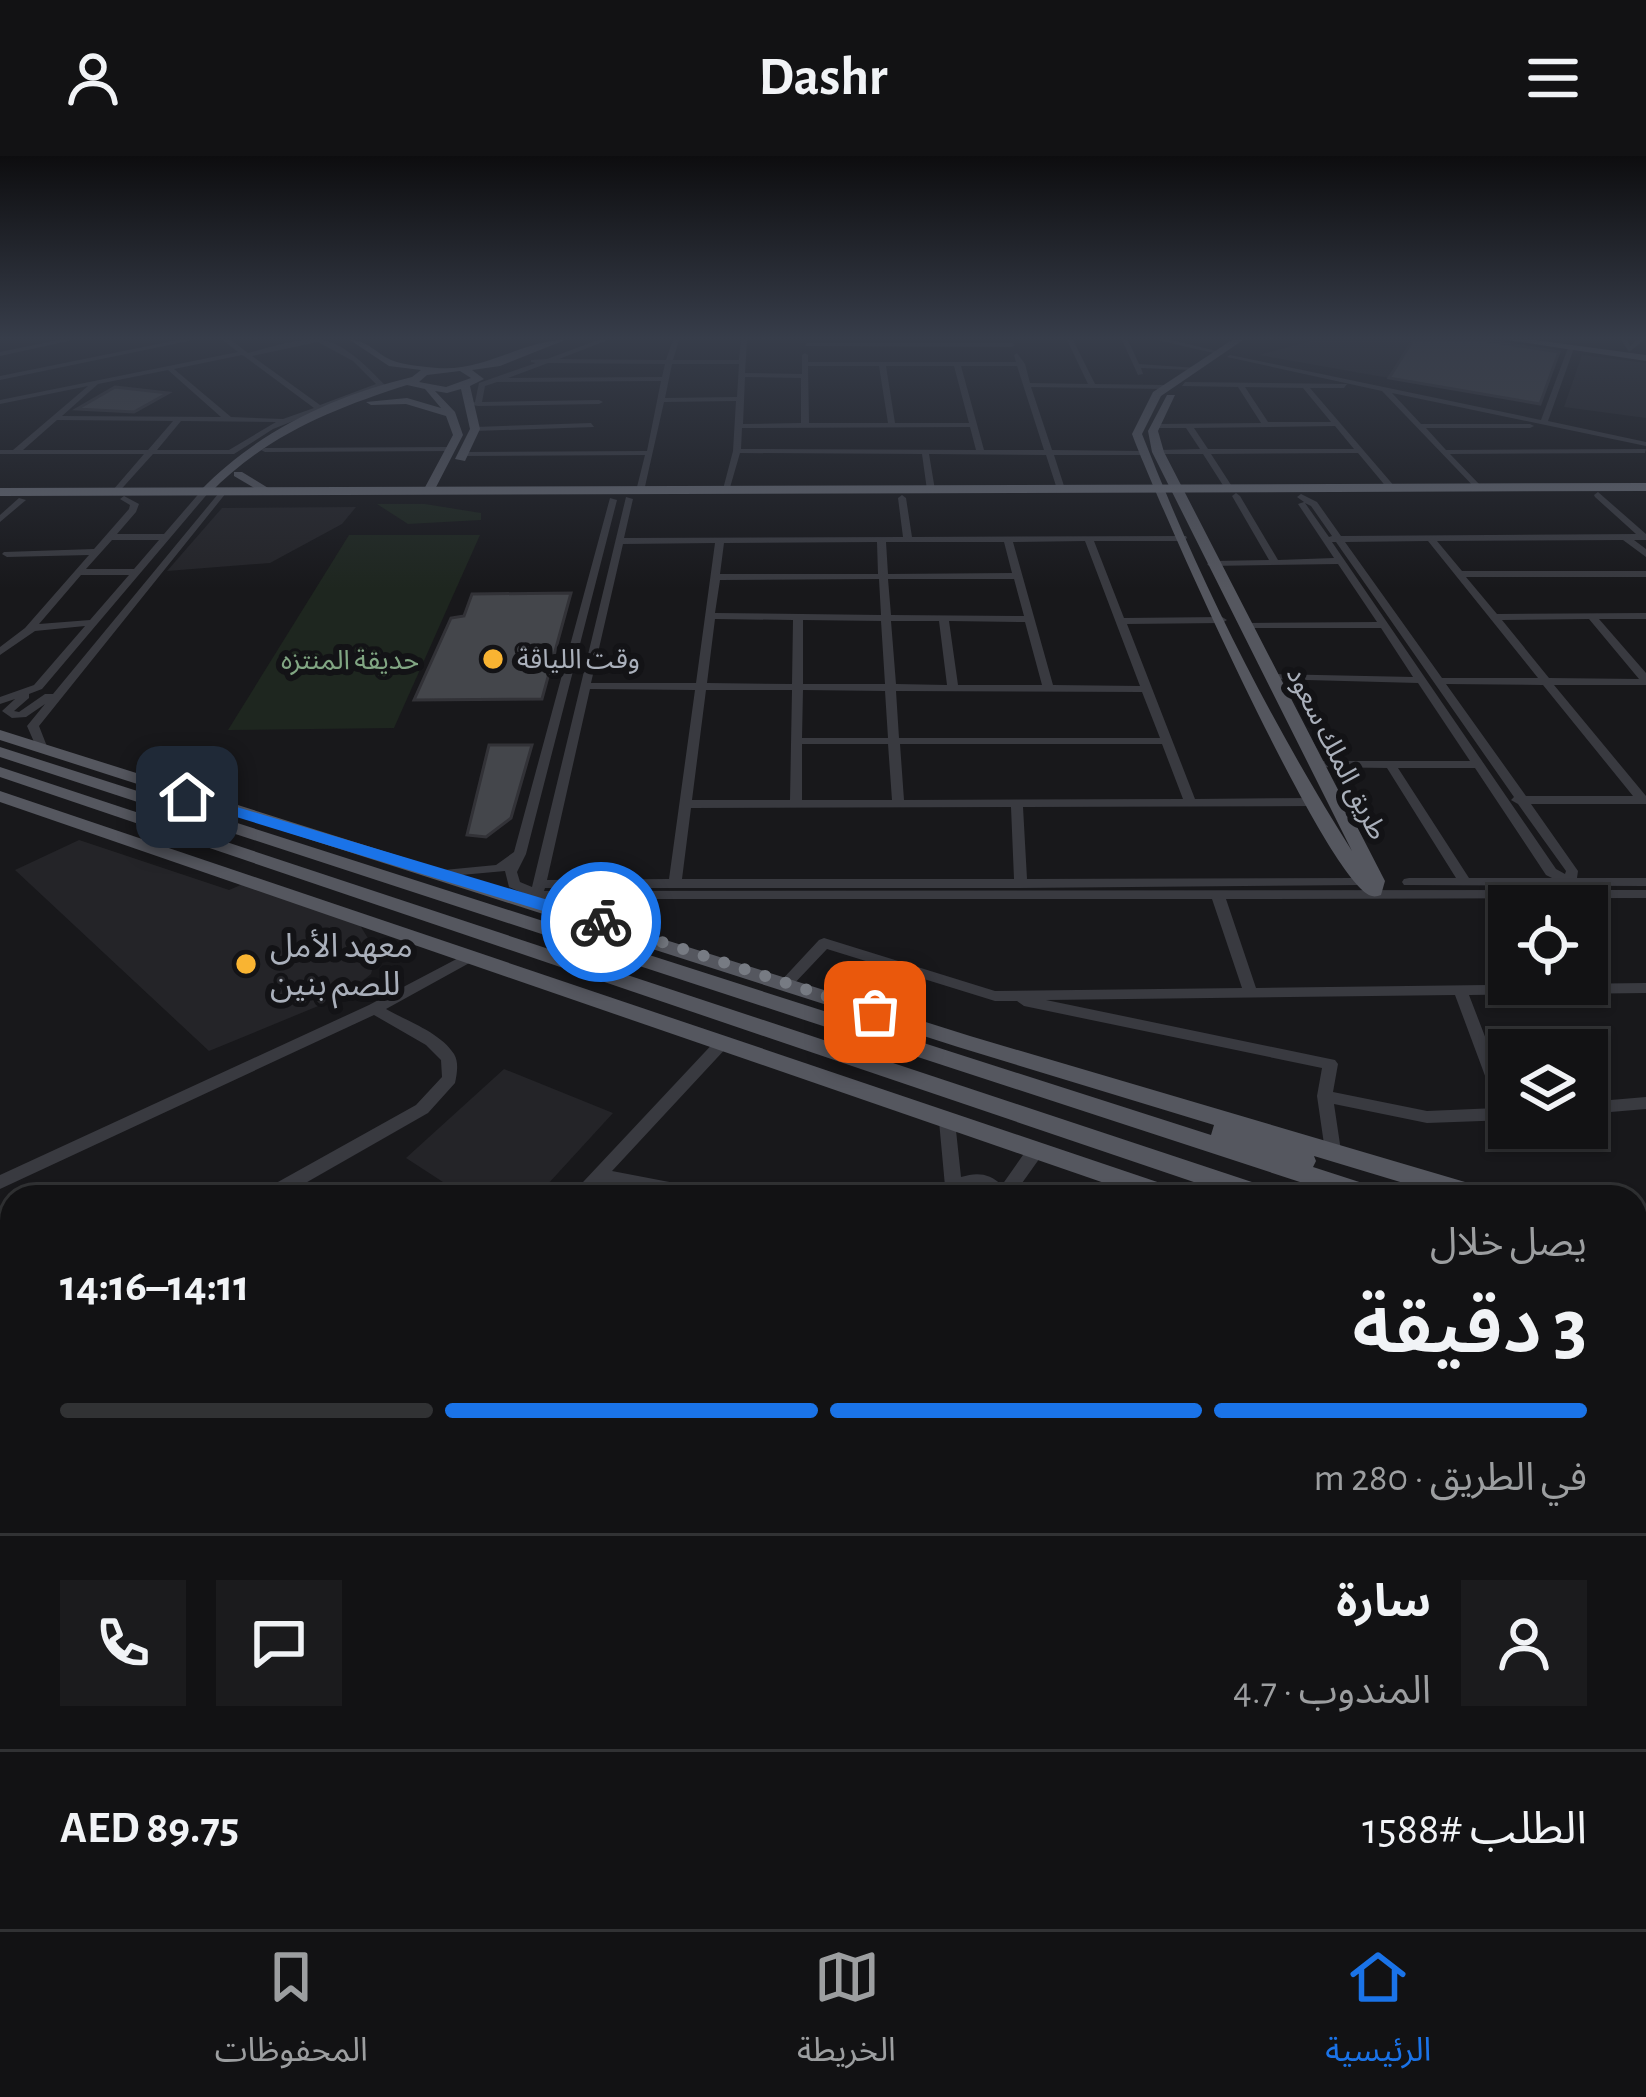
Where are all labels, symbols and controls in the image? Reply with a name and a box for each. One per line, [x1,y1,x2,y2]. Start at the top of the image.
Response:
icon: person [60,45,126,111]
icon: menu [1520,45,1586,111]
text: Dashr [758,51,888,105]
marker: وقت اللياقة [480,646,506,672]
place label: وقت اللياقة [517,646,640,674]
park label: حديقة المنتزه [281,647,419,676]
street label: طريق الملك سعود [1279,663,1392,845]
pin [136,746,238,848]
icon: home [154,764,220,830]
courier [541,862,661,982]
map controls [1488,885,1608,1149]
button: locate [1488,885,1608,1005]
icon: bike [568,889,634,955]
place label: معهد الأمل للصم بنين [270,929,413,1009]
marker: معهد الأمل للصم بنين [233,951,259,977]
pin [824,961,926,1063]
icon: bag [842,979,908,1045]
button: layers [1488,1029,1608,1149]
text: يصل خلال [1430,1224,1587,1263]
text: 14:11–14:16 [60,1264,249,1309]
text: 3 دقيقة [1352,1290,1587,1368]
text: في الطريق · 280 m [1314,1459,1587,1498]
button: phone [60,1580,186,1706]
button: chat [216,1580,342,1706]
text: سارة [1336,1580,1431,1625]
button: person [1461,1580,1587,1706]
text: المندوب · 4.7 [1233,1672,1431,1711]
text: AED 89.75 [60,1806,239,1851]
text: الطلب #1588 [1362,1807,1587,1852]
tab: المحفوظات [215,1944,368,2085]
tab: الخريطة [797,1944,896,2085]
tab: الرئيسية [1325,1944,1431,2085]

